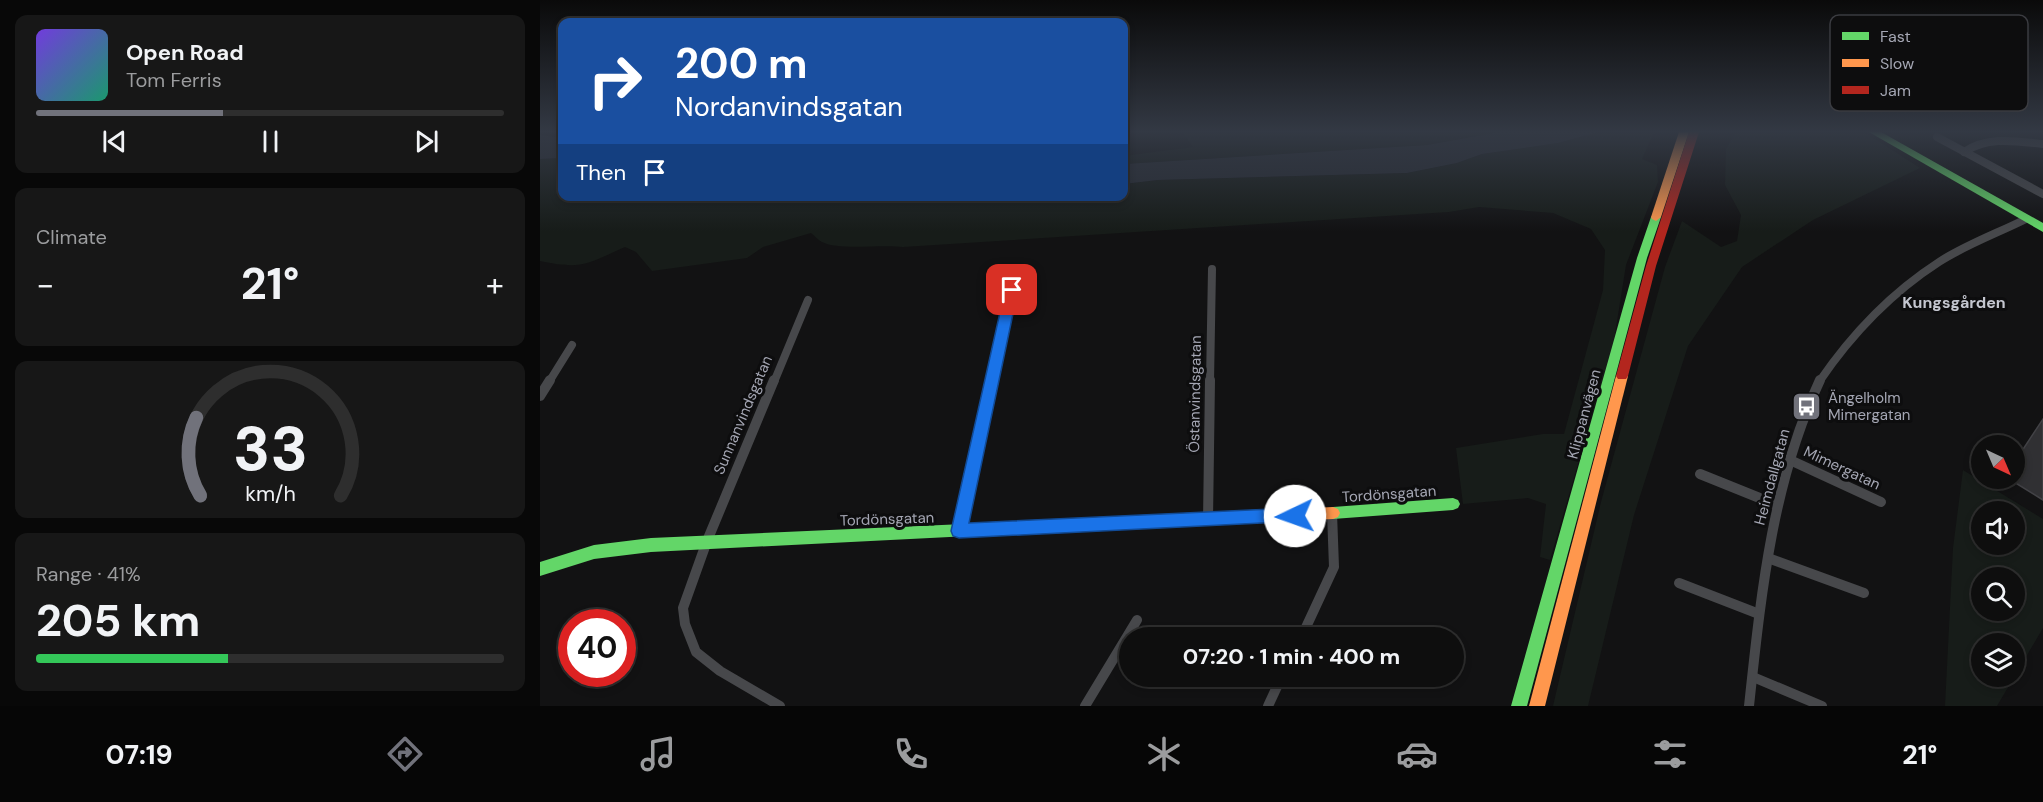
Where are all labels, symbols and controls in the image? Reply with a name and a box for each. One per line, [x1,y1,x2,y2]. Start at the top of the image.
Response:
legend [1830,15,2028,111]
text: Fast [1880,26,1911,47]
text: 200 m [675,36,808,91]
text: Open Road [126,38,244,67]
icon: right [576,42,654,120]
text: Slow [1880,53,1914,74]
text: Tom Ferris [126,67,222,93]
text: Jam [1880,80,1911,101]
text: Nordanvindsgatan [675,89,903,124]
icon: previous [98,125,131,158]
icon: pause [254,125,287,158]
icon: next [410,125,443,158]
icon: arrive [638,156,671,189]
text: Then [576,158,626,187]
text: Climate [36,224,107,250]
text: 21° [241,254,299,313]
text: − [36,263,54,306]
text: + [486,263,504,306]
pin [986,264,1037,315]
icon: arrive [995,273,1028,306]
district label: Kungsgården [1902,292,2006,313]
street label: Östanvindsgatan [1184,335,1206,453]
street label: Sunnanvindsgatan [709,353,777,477]
street label: Klippanvägen [1562,367,1606,461]
place label: Ängelholm Mimergatan [1828,388,1910,425]
bus stop icon: Ängelholm Mimergatan [1791,391,1823,423]
text: 33 [232,409,308,490]
street label: Heimdallgatan [1750,427,1794,527]
north arrow [1971,435,2025,489]
map controls [1971,435,2025,687]
street label: Mimergatan [1800,442,1884,494]
text: km/h [245,481,295,509]
street label: Tordönsgatan [1341,481,1437,507]
position arrow [1263,484,1327,548]
button: sound [1971,501,2025,555]
street label: Tordönsgatan [839,507,935,531]
text: Range · 41% [36,561,141,587]
button: search [1971,567,2025,621]
text: 205 km [36,591,200,650]
speed limit sign: 40 [558,609,636,687]
button: layers [1971,633,2025,687]
text: 07:20 · 1 min · 400 m [1183,642,1400,671]
icon: directions [384,733,426,775]
icon: music [637,733,679,775]
icon: phone [890,733,932,775]
icon: climate [1143,733,1185,775]
icon: car [1396,733,1438,775]
icon: filters [1649,733,1691,775]
text: 07:19 [106,737,173,772]
text: 21° [1902,737,1937,772]

